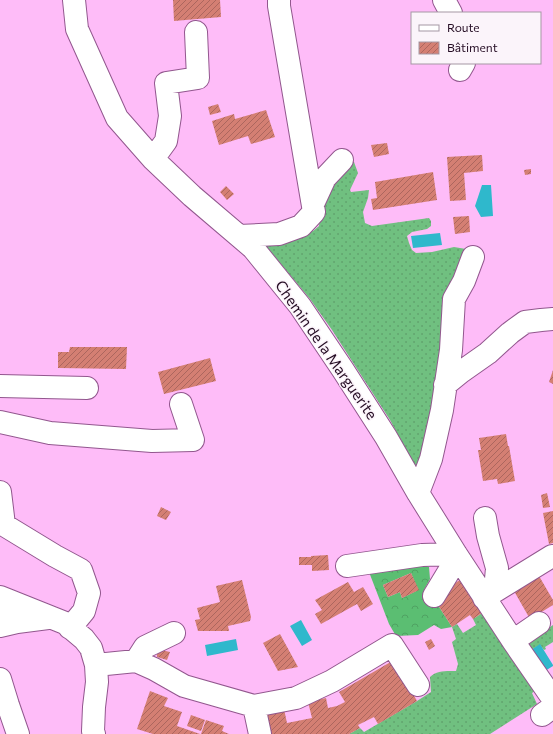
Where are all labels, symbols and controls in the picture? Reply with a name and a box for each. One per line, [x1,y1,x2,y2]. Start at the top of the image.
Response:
legend [411,12,541,64]
text: Route [447,20,480,34]
text: Bâtiment [447,40,498,54]
street label: Chemin de la Marguerite [272,277,382,422]

